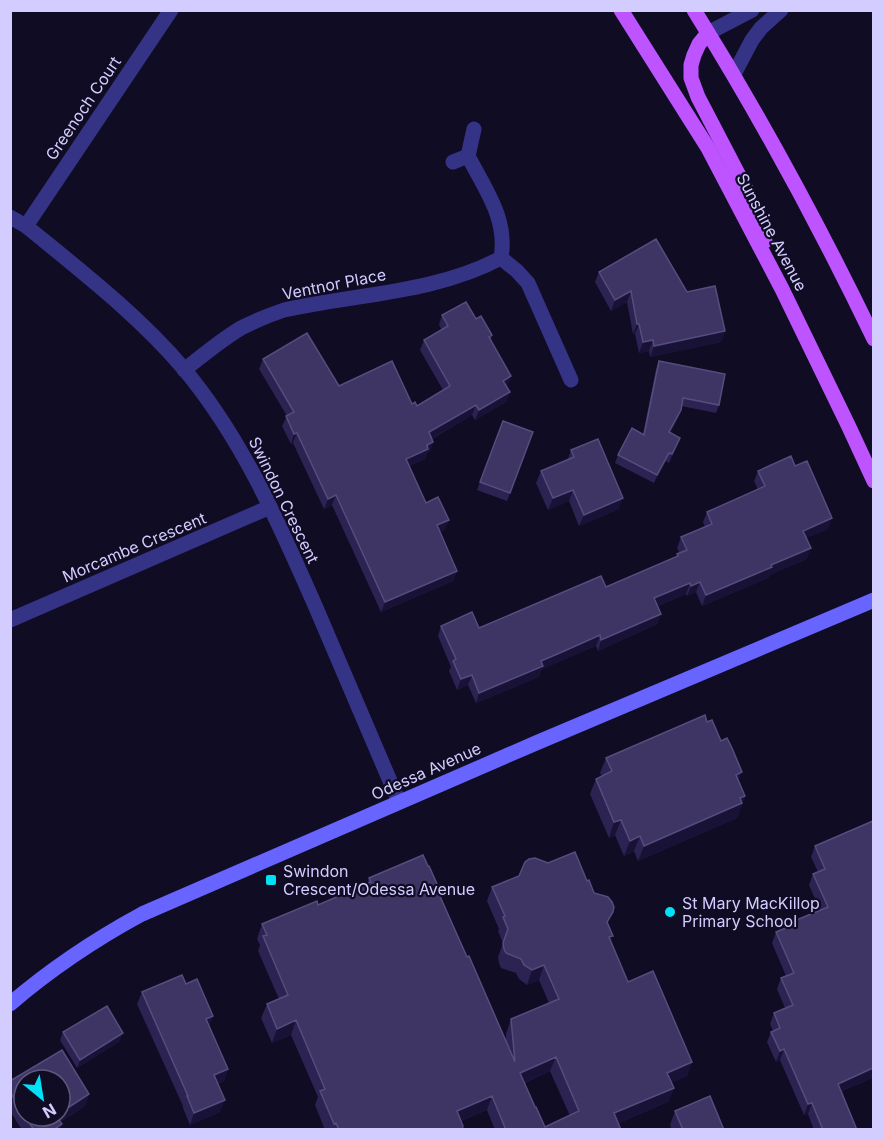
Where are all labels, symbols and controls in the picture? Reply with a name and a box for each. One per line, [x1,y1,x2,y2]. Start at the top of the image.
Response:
street label: Greenoch Court [41,52,125,164]
street label: Sunshine Avenue [733,170,811,294]
street label: Ventnor Place [280,264,388,304]
street label: Swindon Crescent [245,433,323,567]
street label: Morcambe Crescent [59,508,209,586]
street label: Odessa Avenue [368,738,484,804]
place label: Swindon Crescent/Odessa Avenue [283,861,475,899]
marker: Swindon Crescent/Odessa Avenue [264,873,278,887]
place label: St Mary MacKillop Primary School [682,893,820,931]
marker: St Mary MacKillop Primary School [663,905,677,919]
north arrow [12,1068,72,1128]
text: N [39,1099,60,1123]

